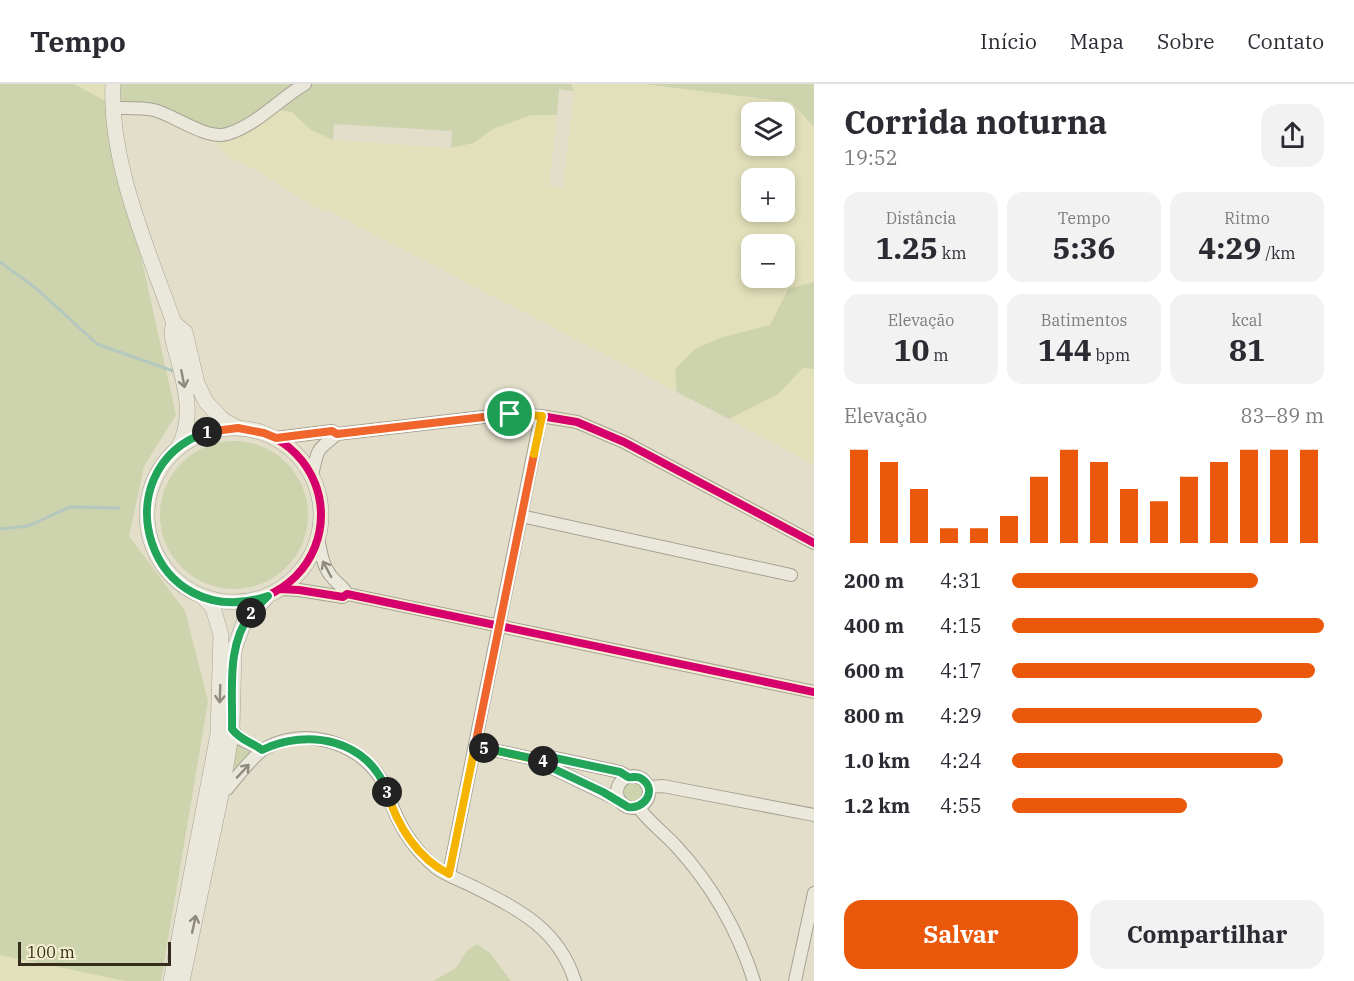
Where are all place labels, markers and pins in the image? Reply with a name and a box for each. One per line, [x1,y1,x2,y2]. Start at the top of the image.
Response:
pin [484,388,535,439]
pin: 1 [192,417,222,447]
pin: 2 [236,598,266,628]
pin: 5 [469,733,499,763]
pin: 4 [528,746,558,776]
pin: 3 [372,777,402,807]

